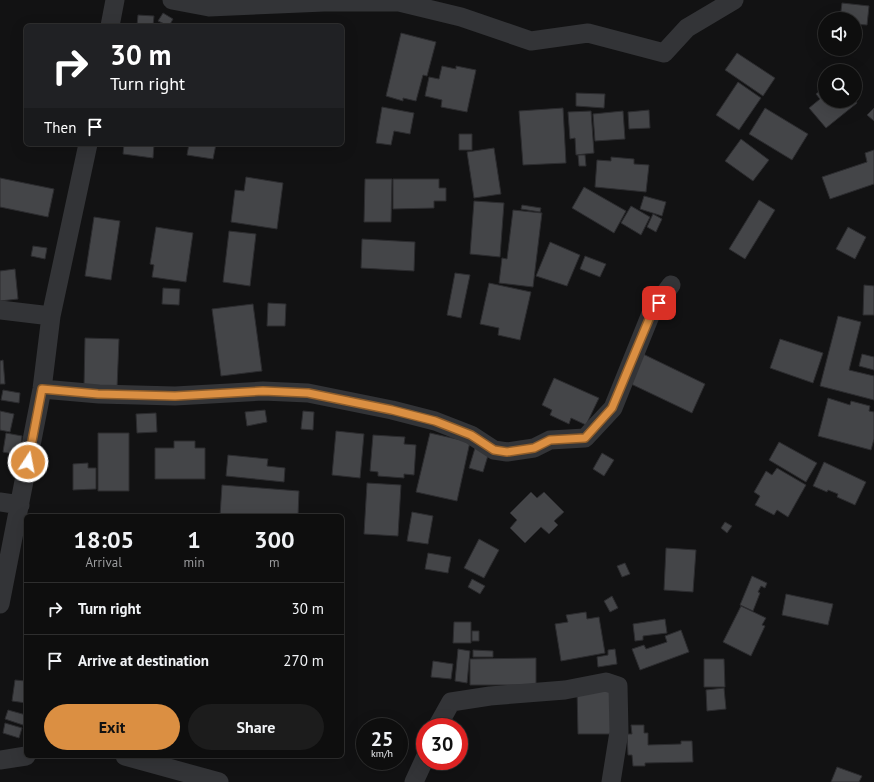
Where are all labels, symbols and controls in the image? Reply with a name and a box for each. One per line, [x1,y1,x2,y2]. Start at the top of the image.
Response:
map controls [818,12,862,108]
button: sound [818,12,862,56]
text: 30 m [110,36,171,73]
icon: right [44,40,96,92]
button: search [818,64,862,108]
text: Turn right [110,72,185,95]
icon: arrive [84,116,106,138]
text: Then [44,118,76,137]
pin [642,286,676,320]
icon: arrive [648,292,670,314]
position arrow [7,441,49,483]
text: 18:05 [73,524,134,555]
text: 1 [187,524,201,555]
text: 300 [254,524,295,555]
text: Arrival [86,554,122,571]
text: min [183,554,205,571]
text: m [269,554,280,571]
icon: right [44,598,66,620]
text: Turn right [78,599,141,618]
text: 30 m [291,599,324,618]
icon: arrive [44,650,66,672]
text: Arrive at destination [78,651,209,670]
text: 270 m [283,651,324,670]
button: Exit [44,704,180,750]
button: Share [188,704,324,750]
speed limit sign: 30 [416,718,468,770]
text: 25 [371,726,393,752]
text: km/h [371,747,393,760]

